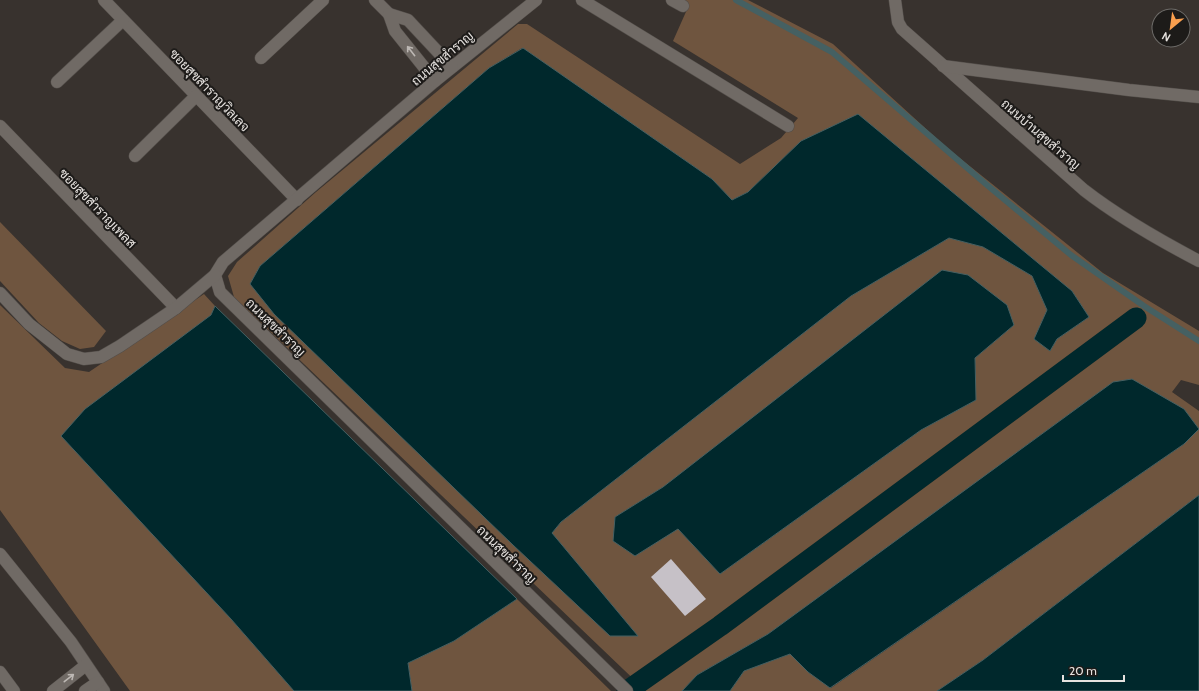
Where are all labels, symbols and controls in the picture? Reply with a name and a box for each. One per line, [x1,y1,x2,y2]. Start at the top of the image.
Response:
north arrow [1151,8,1191,48]
street label: ถนนสุขสำราญ [408,27,478,90]
text: N [1159,29,1173,45]
street label: ซอยสุขสำราญวิลเลจ [165,45,253,136]
one-way arrow [407,45,415,56]
street label: ถนนบ้านสุขสำราญ [997,95,1084,174]
street label: ซอยสุขสำราญเพลส [55,165,140,252]
street label: ถนนสุขสำราญ [241,295,309,361]
street label: ถนนสุขสำราญ [472,522,540,588]
scale bar [1063,657,1124,683]
text: 20 m [1069,663,1097,678]
one-way arrow [64,674,75,682]

